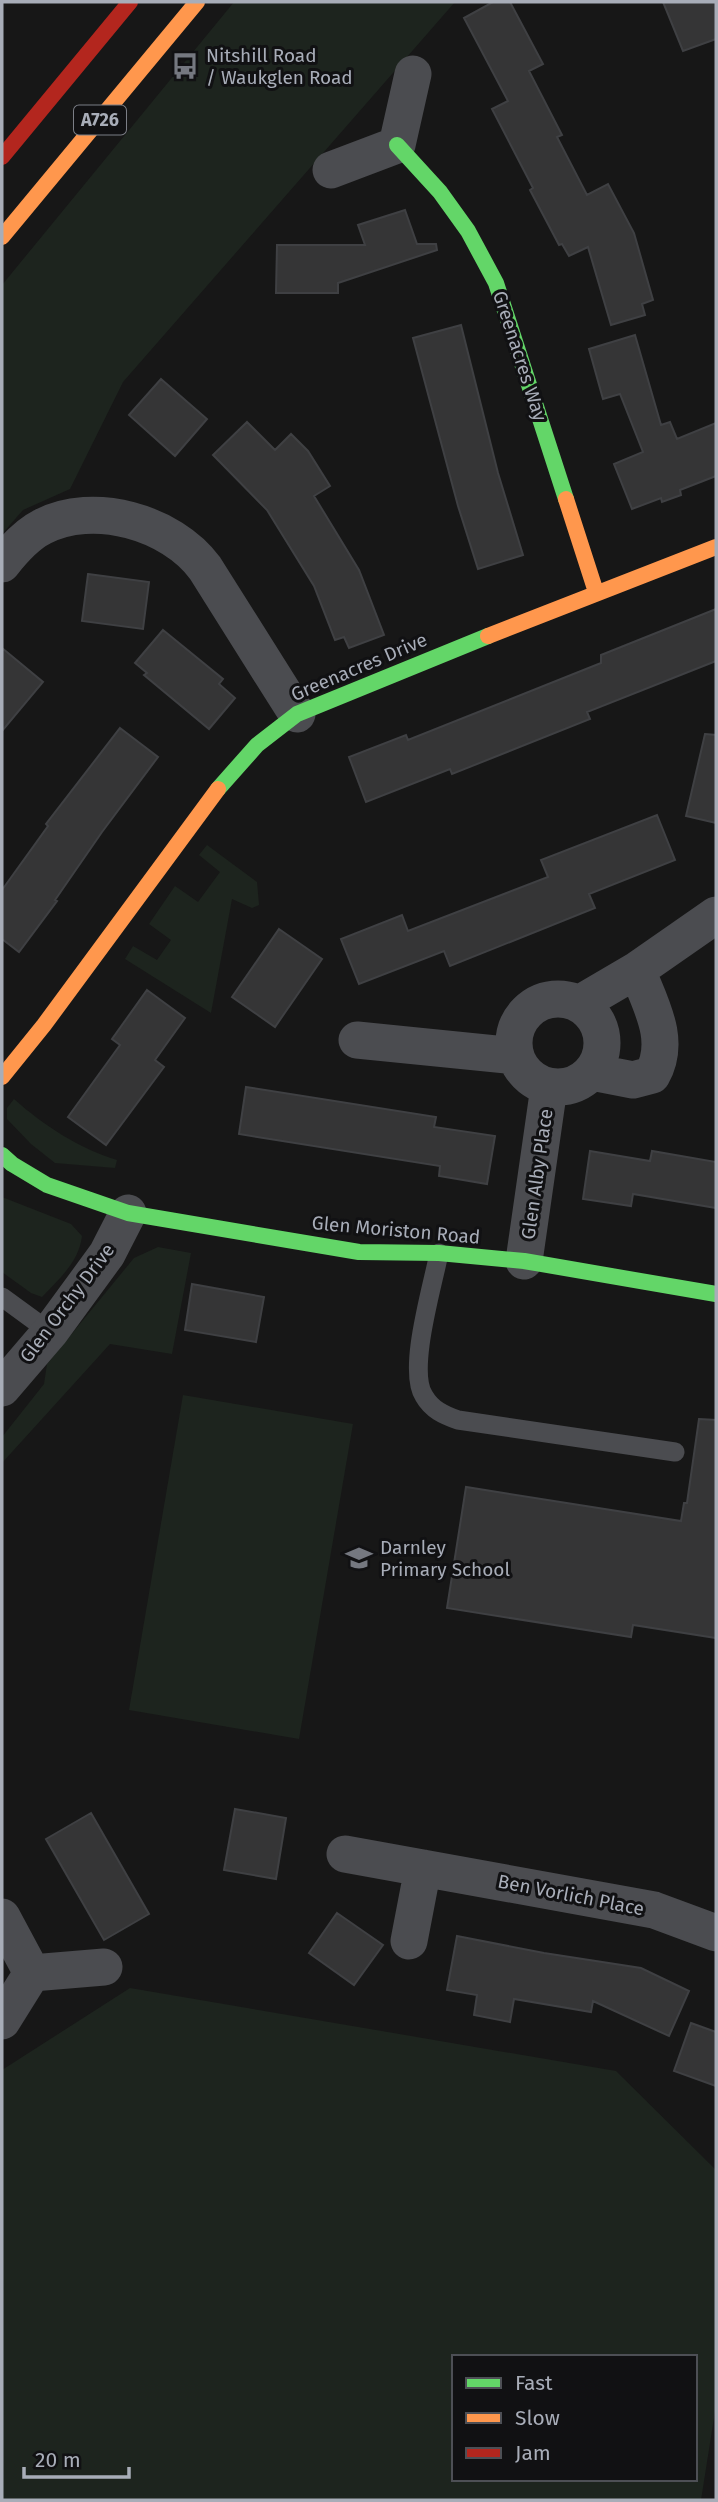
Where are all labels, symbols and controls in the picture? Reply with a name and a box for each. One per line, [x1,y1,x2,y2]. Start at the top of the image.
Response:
place label: Nitshill Road / Waukglen Road [206,44,353,89]
bus stop icon: Nitshill Road / Waukglen Road [170,51,200,81]
road number: A726 [74,106,126,134]
street label: Greenacres Way [488,288,552,425]
street label: Greenacres Drive [287,628,431,706]
street label: Glen Alby Place [516,1107,558,1241]
street label: Glen Moriston Road [311,1211,481,1249]
street label: Glen Orchy Drive [15,1239,119,1367]
place label: Darnley Primary School [380,1536,510,1581]
school or university icon: Darnley Primary School [344,1543,374,1573]
street label: Ben Vorlich Place [496,1870,646,1920]
legend [452,2355,697,2481]
text: Fast [515,2370,553,2396]
text: Slow [515,2405,560,2431]
scale bar [24,2436,130,2480]
text: Jam [515,2440,551,2466]
text: 20 m [35,2447,81,2473]

